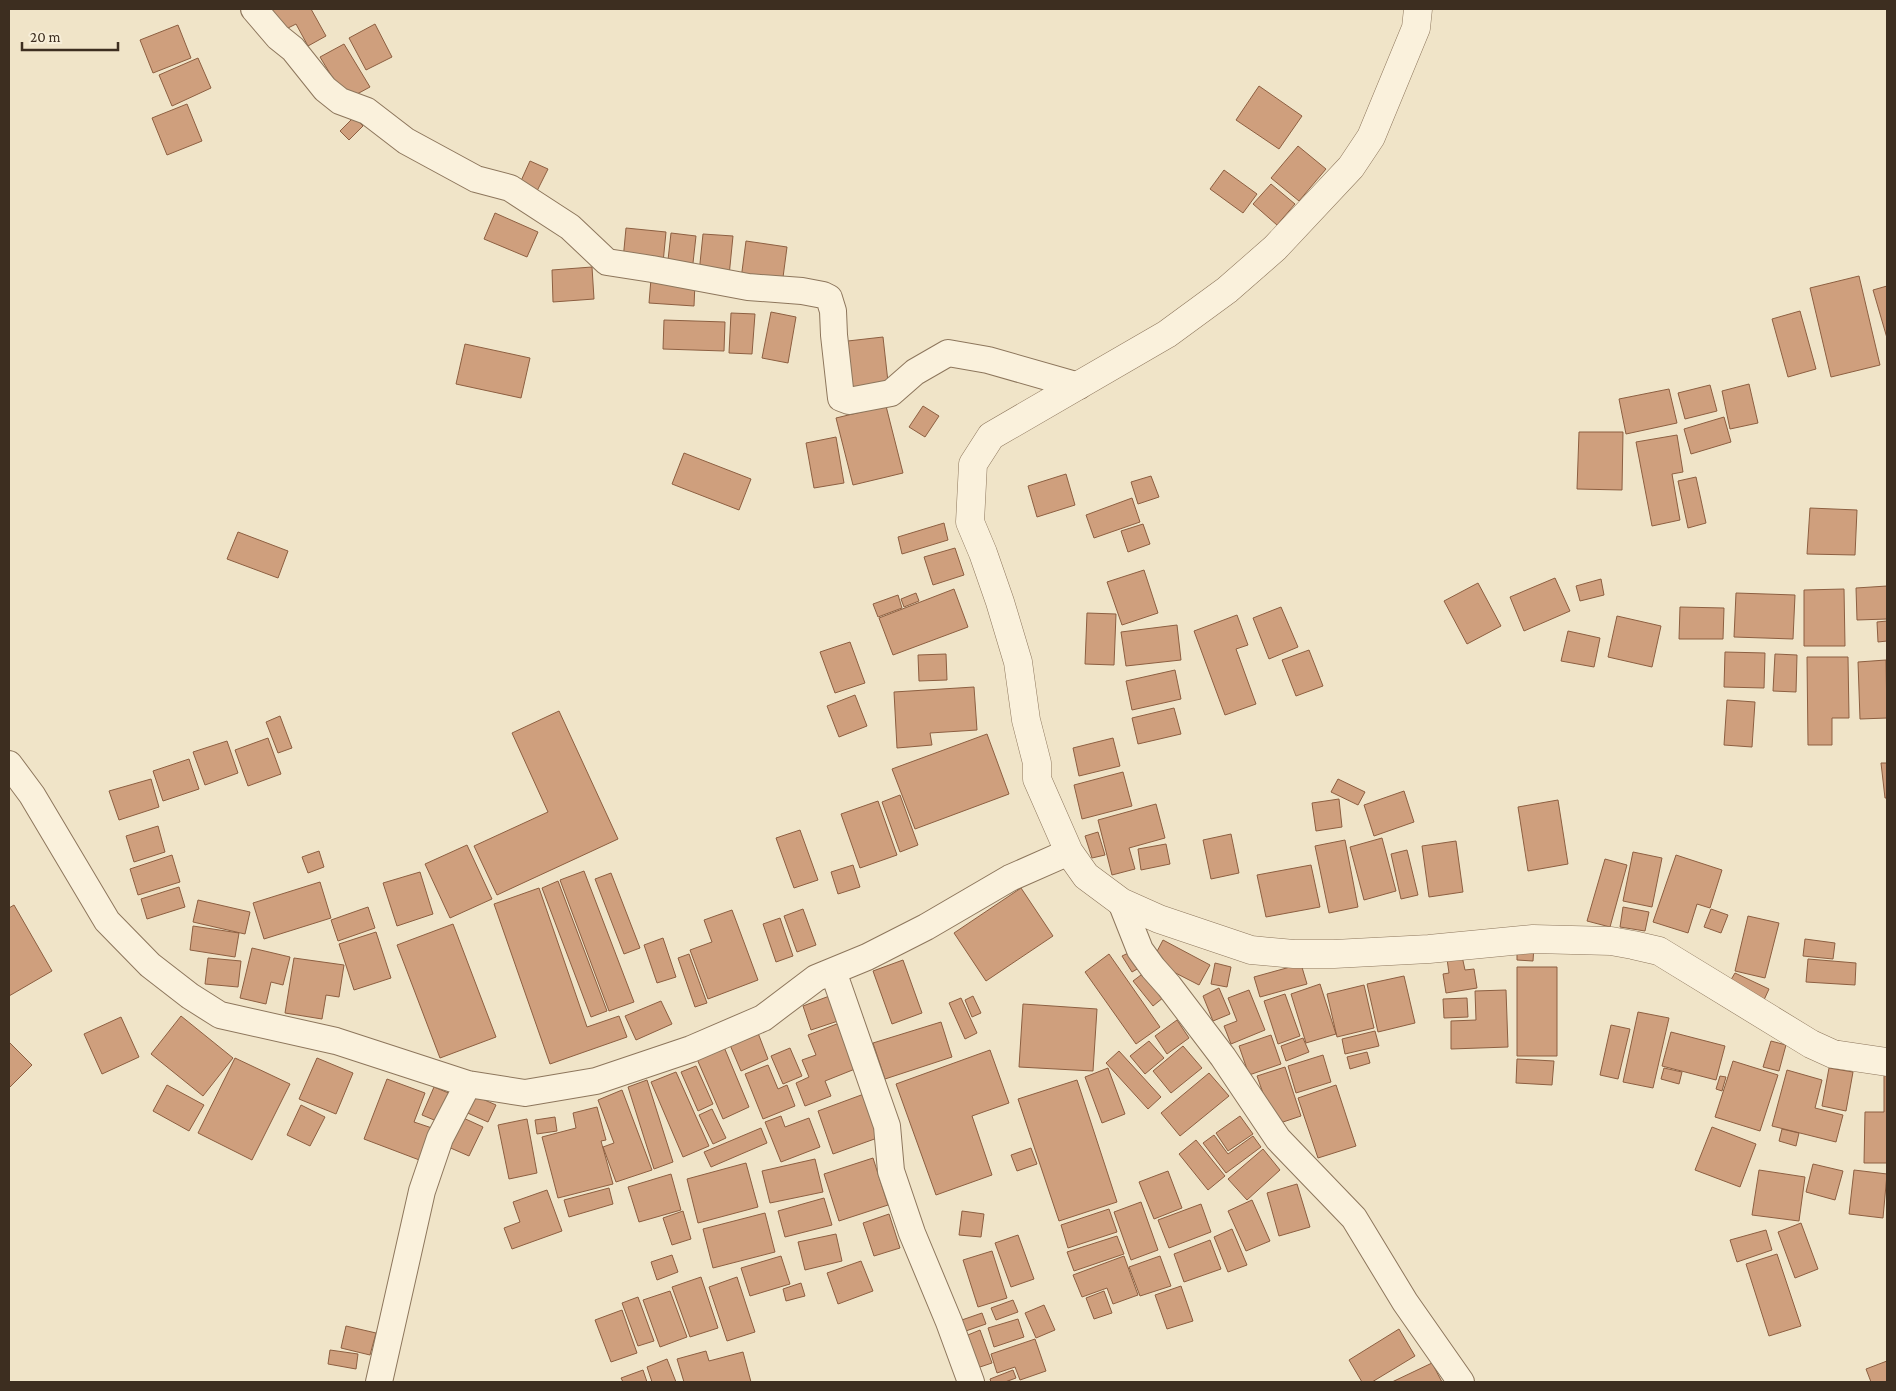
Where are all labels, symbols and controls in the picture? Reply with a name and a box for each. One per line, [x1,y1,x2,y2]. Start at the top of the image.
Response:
scale bar [22,20,119,52]
text: 20 m [30,29,61,45]

